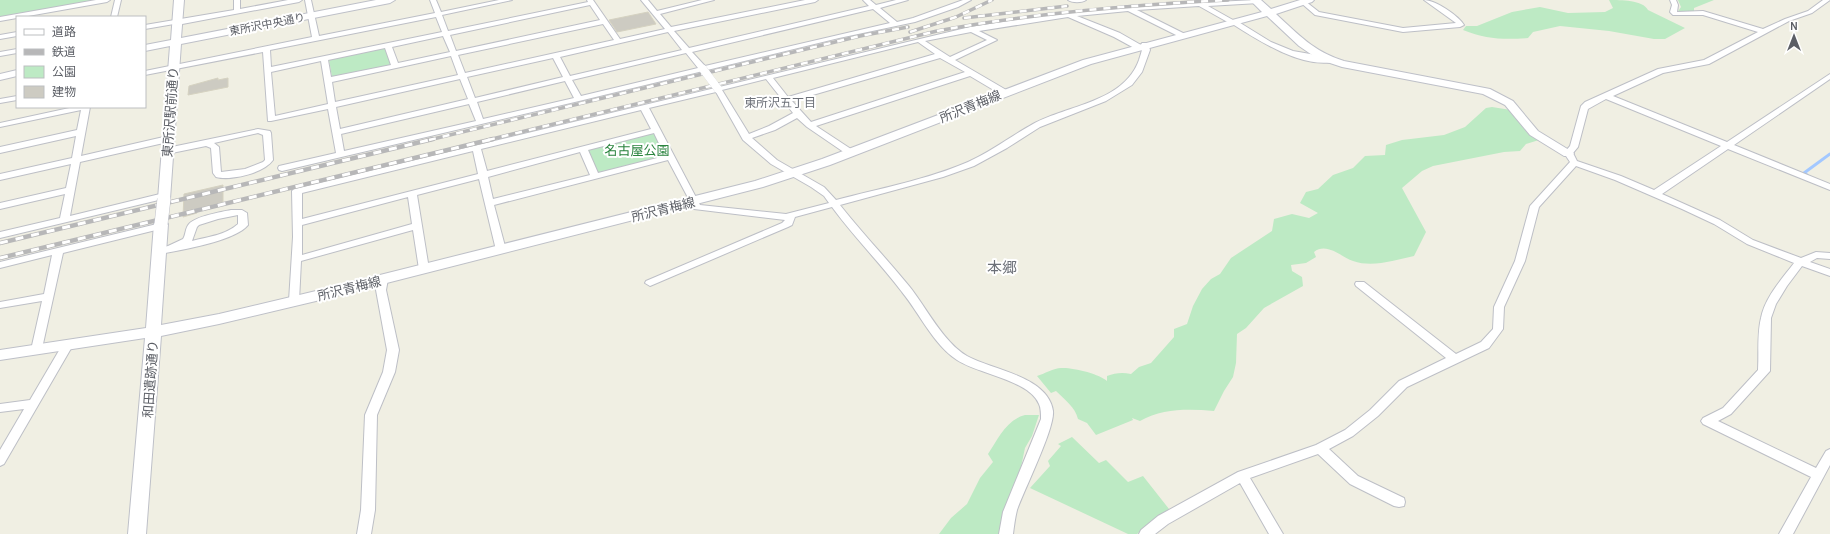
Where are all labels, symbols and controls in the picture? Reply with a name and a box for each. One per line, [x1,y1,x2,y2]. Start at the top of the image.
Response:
street label: 東所沢中央通り [228,11,306,38]
legend [16,16,146,108]
north arrow [1774,16,1814,56]
text: N [1790,20,1798,33]
text: 道路 [52,25,76,39]
text: 鉄道 [52,45,76,59]
text: 公園 [52,65,76,79]
street label: 東所沢駅前通り [160,66,181,158]
text: 建物 [52,85,76,99]
street label: 所沢青梅線 [937,87,1003,126]
district label: 東所沢五丁目 [744,96,816,110]
park label: 名古屋公園 [604,143,670,158]
street label: 所沢青梅線 [630,194,696,225]
district label: 本郷 [987,259,1017,277]
street label: 所沢青梅線 [316,273,382,304]
street label: 和田遺跡通り [140,340,161,418]

